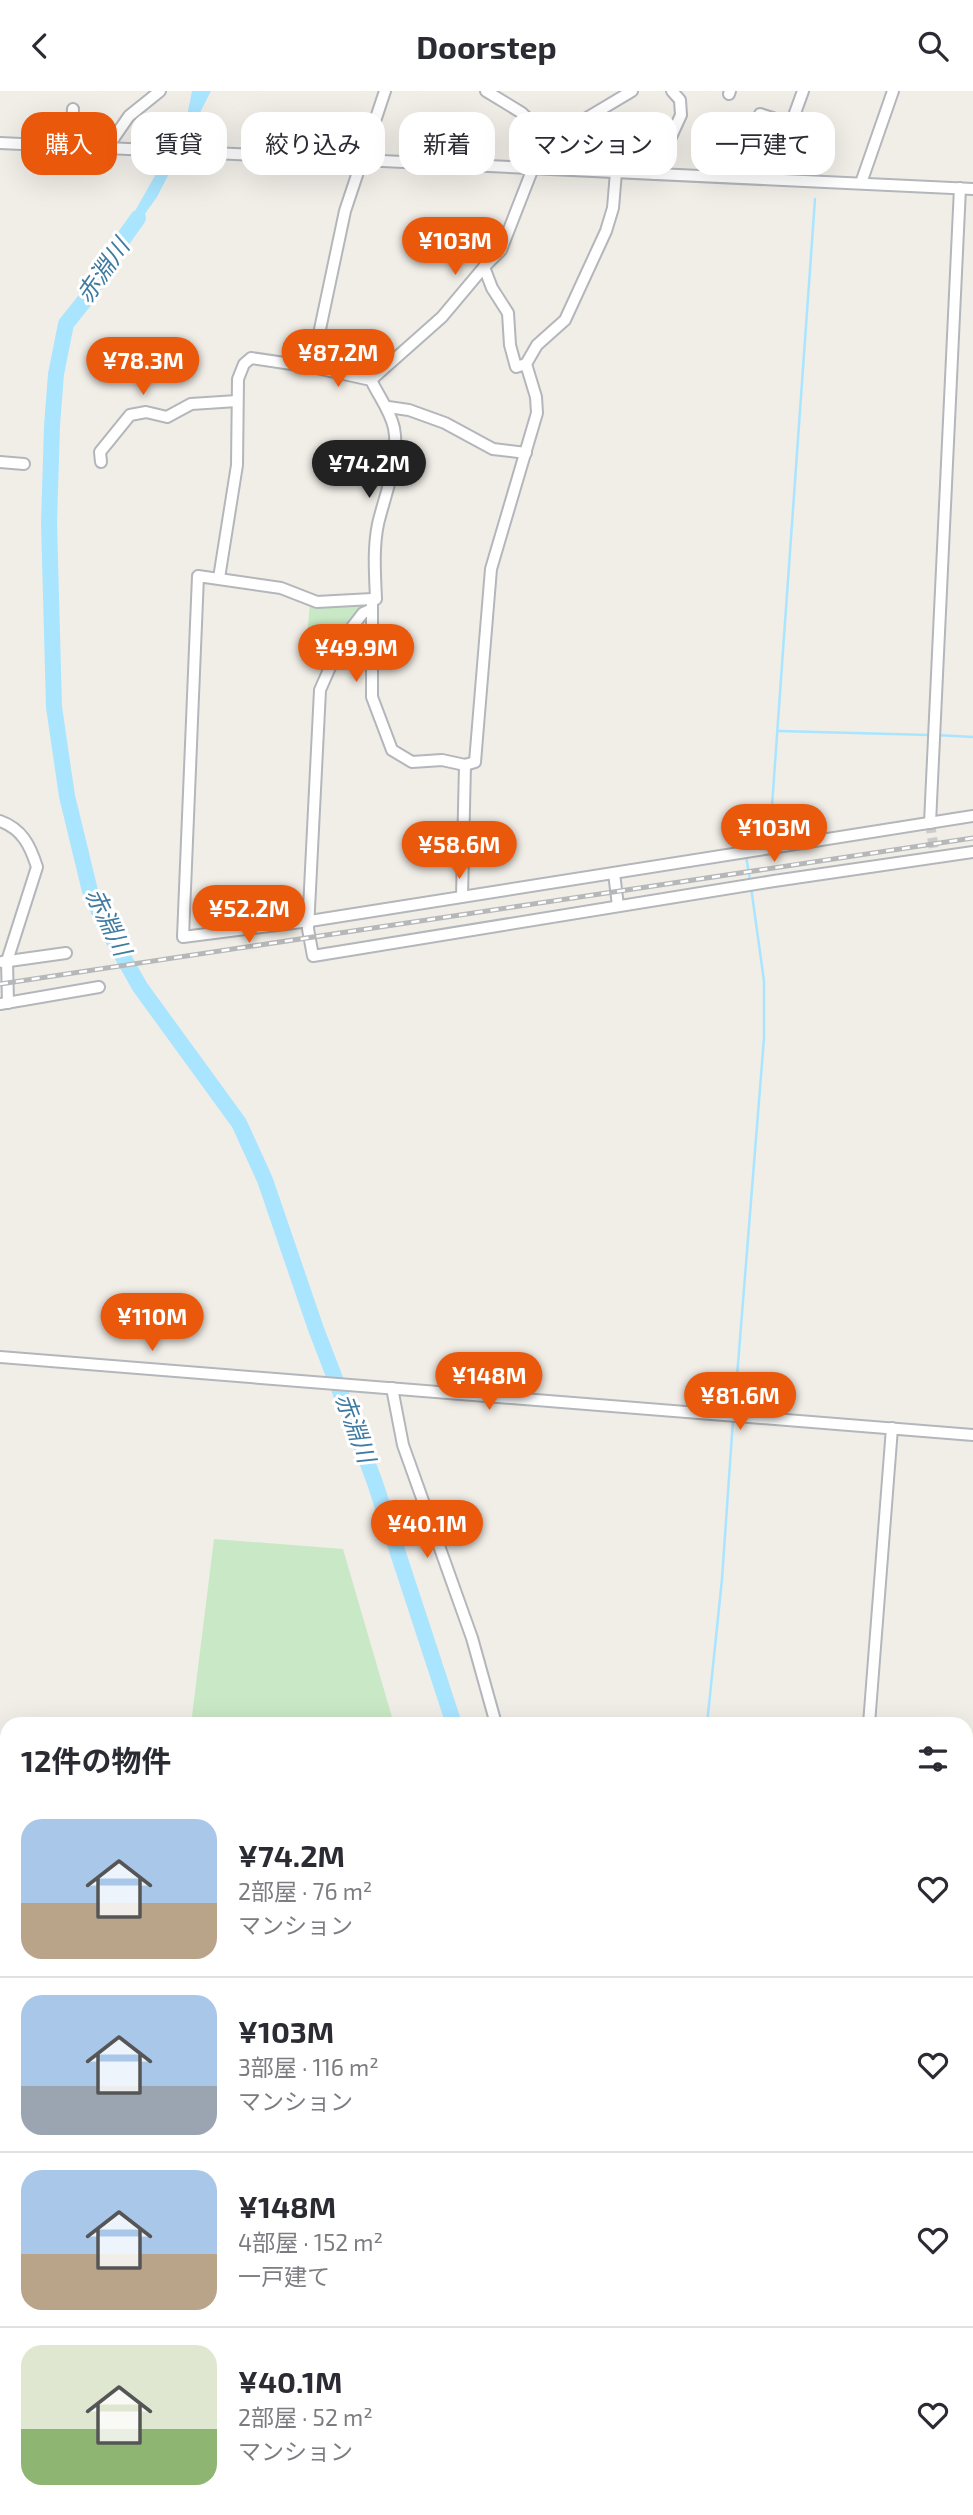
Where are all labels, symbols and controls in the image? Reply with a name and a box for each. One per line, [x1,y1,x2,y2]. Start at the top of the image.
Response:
icon: back [21,27,59,65]
text: Doorstep [416,27,557,65]
icon: search [914,27,952,65]
chip: 購入 [21,112,117,175]
chip: 賃貸 [131,112,227,175]
chip: 絞り込み [241,112,385,175]
chip: 新着 [399,112,495,175]
chip: マンション [509,112,677,175]
chip: 一戸建て [691,112,835,175]
pin: ¥103M [406,218,504,277]
text: ¥103M [418,226,492,254]
water label: 赤淵川 [69,230,136,308]
pin: ¥87.2M [281,329,395,389]
pin: ¥78.3M [86,337,200,397]
text: ¥87.2M [298,338,378,366]
text: ¥78.3M [102,346,184,374]
pin: ¥74.2M [312,441,426,500]
text: ¥74.2M [328,449,410,477]
pin: ¥49.9M [299,625,413,684]
text: ¥49.9M [314,633,398,661]
pin: ¥103M [725,805,823,864]
text: ¥103M [737,813,811,841]
pin: ¥58.6M [402,821,516,881]
text: ¥58.6M [418,830,500,858]
water label: 赤淵川 [81,883,139,963]
pin: ¥52.2M [192,885,306,945]
text: ¥52.2M [208,894,290,922]
pin: ¥110M [103,1293,201,1353]
text: ¥110M [117,1302,187,1330]
pin: ¥148M [440,1353,538,1412]
text: ¥148M [451,1361,527,1389]
pin: ¥81.6M [683,1373,797,1432]
text: ¥81.6M [700,1381,780,1409]
water label: 赤淵川 [330,1389,383,1469]
pin: ¥40.1M [370,1501,484,1560]
text: ¥40.1M [387,1509,467,1537]
icon: filters [914,1740,952,1778]
text: 12件の物件 [21,1742,171,1778]
text: ¥74.2M [238,1837,345,1873]
icon: home [77,1847,161,1931]
icon: heart [914,1870,952,1908]
text: 2部屋 · 76 m² [238,1877,372,1905]
text: マンション [238,1911,353,1939]
text: ¥103M [238,2013,334,2049]
icon: home [77,2023,161,2107]
icon: heart [914,2046,952,2084]
text: 3部屋 · 116 m² [238,2053,379,2081]
text: マンション [238,2087,353,2115]
text: ¥148M [238,2188,336,2224]
icon: home [77,2198,161,2282]
icon: heart [914,2221,952,2259]
text: 4部屋 · 152 m² [238,2228,383,2256]
text: 一戸建て [238,2262,330,2290]
text: ¥40.1M [238,2363,342,2399]
icon: home [77,2373,161,2457]
icon: heart [914,2396,952,2434]
text: 2部屋 · 52 m² [238,2403,373,2431]
text: マンション [238,2437,353,2465]

